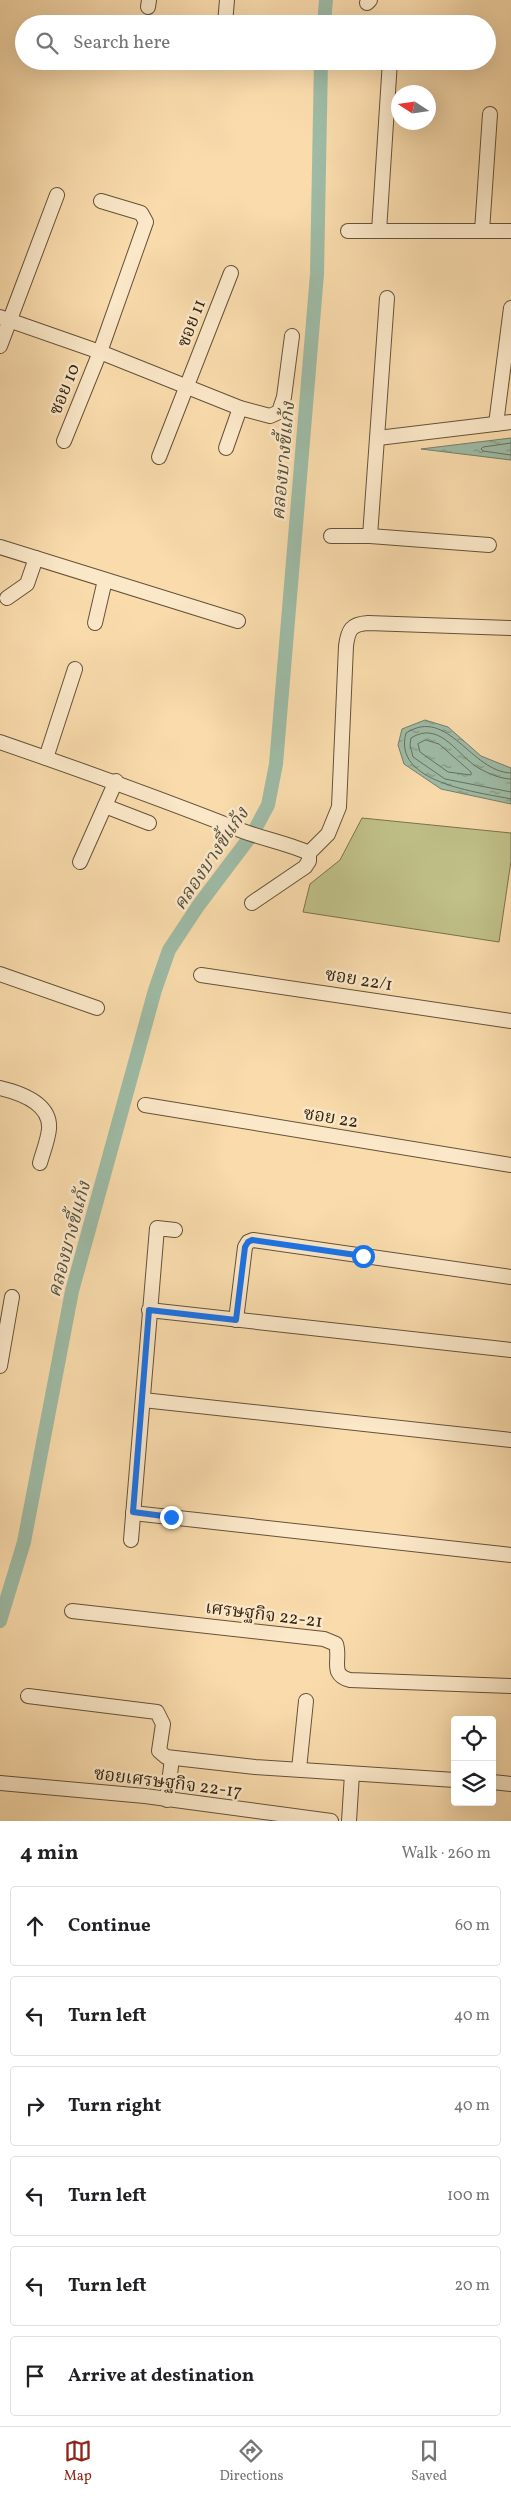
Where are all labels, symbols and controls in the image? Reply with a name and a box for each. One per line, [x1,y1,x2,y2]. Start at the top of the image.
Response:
search box [15,15,496,70]
icon: search [33,29,61,57]
text: Search here [73,30,170,56]
north arrow [391,85,436,130]
street label: ซอย 11 [172,296,213,351]
street label: ซอย 10 [44,360,87,419]
water label: คลองบางขี้แก้ง [263,399,302,522]
water label: คลองบางขี้แก้ง [165,800,257,916]
street label: ซอย 22/1 [323,963,394,998]
street label: ซอย 22 [302,1102,360,1135]
water label: คลองบางขี้แก้ง [39,1176,98,1300]
route start [352,1245,375,1268]
route end [160,1506,183,1529]
street label: เศรษฐกิจ 22-21 [204,1596,324,1635]
map controls [451,1716,496,1806]
button: locate [451,1716,496,1761]
button: layers [451,1761,496,1806]
street label: ซอยเศรษฐกิจ 22-17 [92,1762,243,1805]
text: 4 min [20,1839,79,1868]
text: Walk · 260 m [401,1843,491,1865]
icon: ahead [21,1912,49,1940]
text: Continue [68,1913,151,1939]
text: 60 m [455,1915,490,1937]
icon: left [21,2002,49,2030]
text: Turn left [68,2003,147,2029]
text: 40 m [454,2005,490,2027]
icon: right [21,2092,49,2120]
text: Turn right [68,2093,161,2119]
text: 40 m [454,2095,490,2117]
icon: left [21,2182,49,2210]
text: Turn left [68,2183,147,2209]
text: 100 m [447,2185,490,2207]
icon: left [21,2272,49,2300]
text: Turn left [68,2273,147,2299]
text: 20 m [455,2275,490,2297]
icon: arrive [21,2362,49,2390]
text: Arrive at destination [68,2363,254,2389]
tab: Map [64,2437,92,2486]
tab: Directions [219,2437,284,2486]
tab: Saved [411,2437,447,2486]

